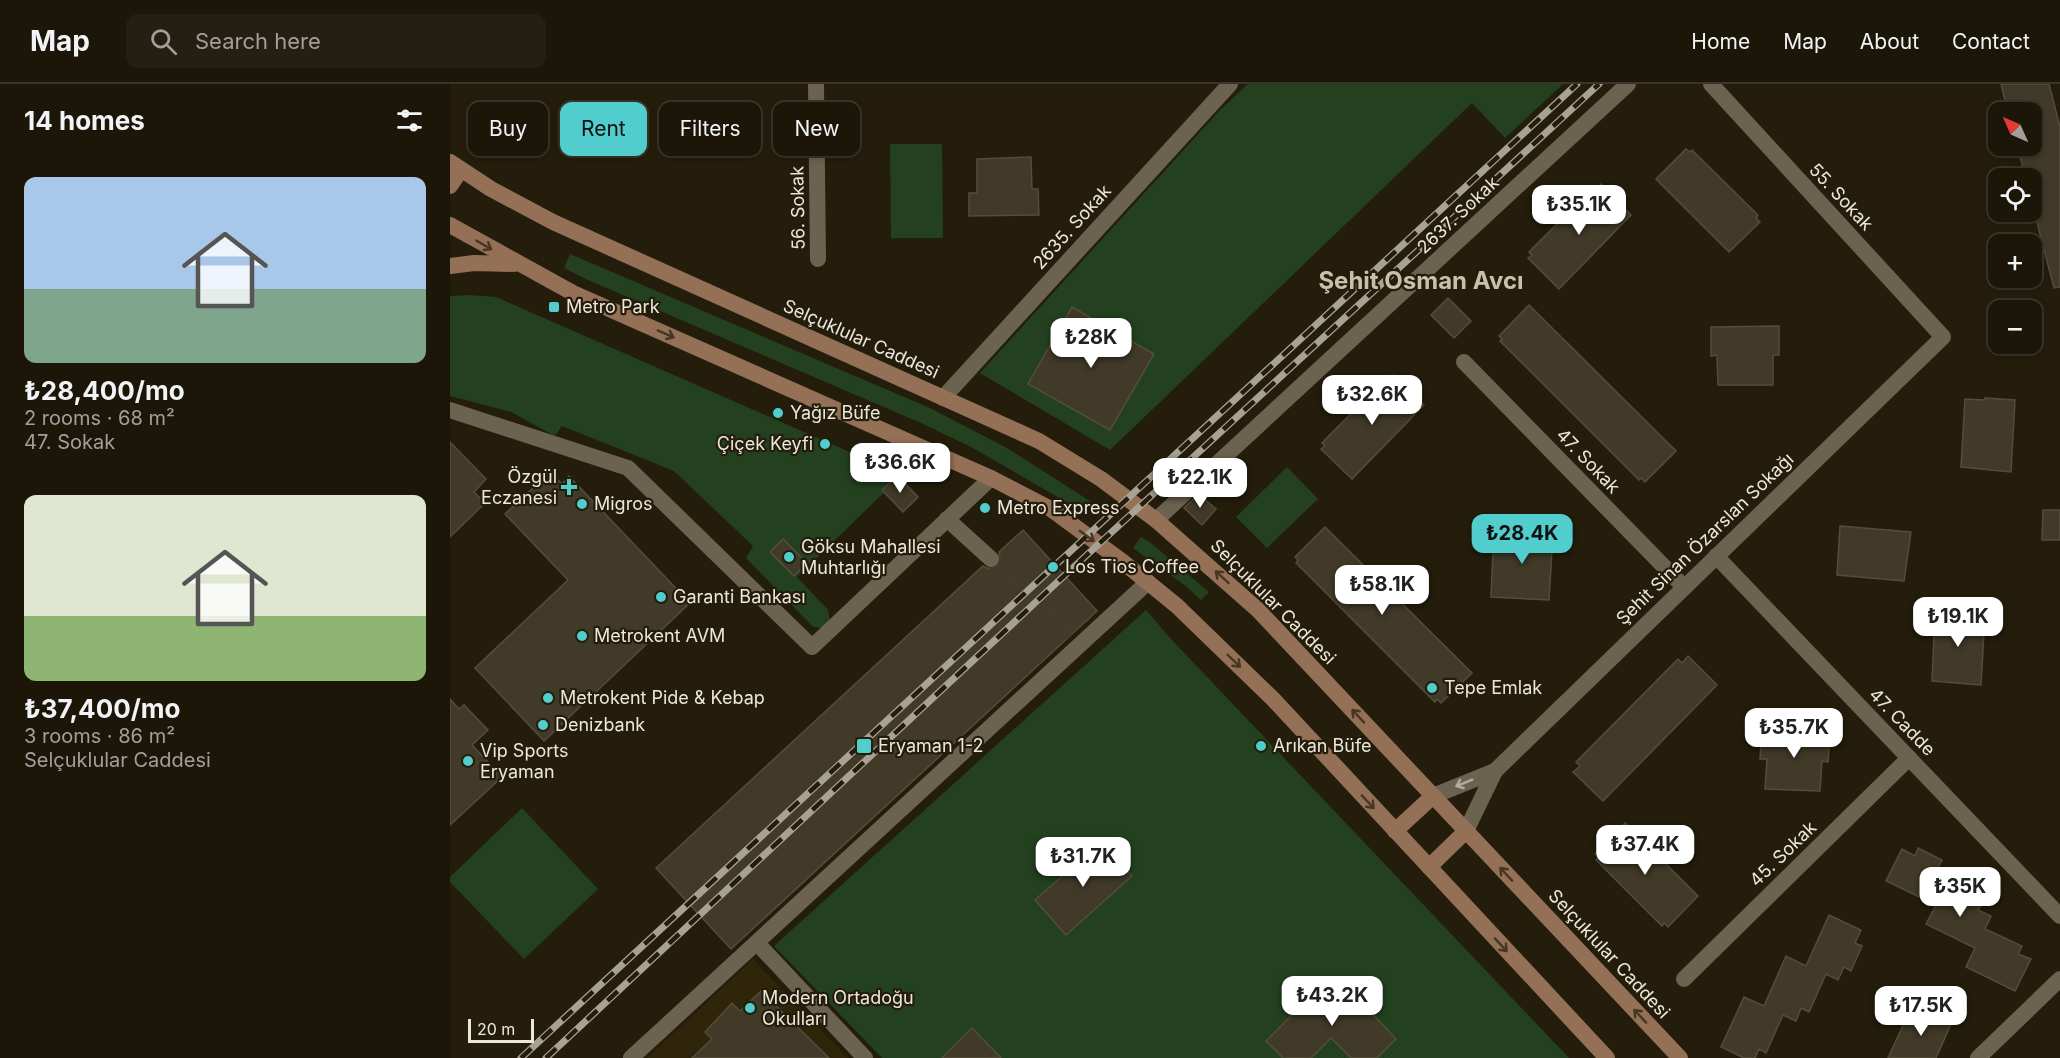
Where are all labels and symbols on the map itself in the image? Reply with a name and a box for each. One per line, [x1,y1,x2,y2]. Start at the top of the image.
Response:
north arrow [1988,102,2042,156]
street label: 55. Sokak [1805,159,1878,235]
street label: 56. Sokak [786,166,809,250]
street label: 2637. Sokak [1413,172,1503,258]
street label: 2635. Sokak [1028,180,1115,273]
pin: ₺35.1K [1530,185,1628,236]
one-way arrow [475,239,492,251]
district label: Şehit Osman Avcı [1318,266,1524,295]
street label: Selçuklular Caddesi [780,295,942,382]
place label: Metro Park [566,296,660,317]
marker: Metro Park [547,300,561,314]
pin: ₺28K [1055,318,1127,369]
one-way arrow [656,329,674,341]
pin: ₺32.6K [1323,375,1421,426]
place label: Yağız Büfe [790,402,881,423]
marker: Yağız Büfe [771,406,785,420]
street label: 47. Sokak [1552,424,1624,498]
place label: Çiçek Keyfi [717,433,813,454]
marker: Çiçek Keyfi [818,437,832,451]
pin: ₺36.6K [851,443,949,494]
street label: Şehit Sinan Özarslan Sokağı [1611,448,1798,629]
pin: ₺22.1K [1151,458,1249,509]
place label: Özgül Eczanesi [481,465,557,508]
marker: Özgül Eczanesi [562,480,576,494]
place label: Migros [594,493,652,514]
marker: Migros [575,497,589,511]
place label: Metro Express [997,497,1120,518]
marker: Metro Express [978,501,992,515]
pin: ₺28.4K [1473,514,1571,565]
one-way arrow [1078,530,1094,542]
street label: Selçuklular Caddesi [1206,535,1340,669]
place label: Göksu Mahallesi Muhtarlığı [801,536,941,578]
marker: Göksu Mahallesi Muhtarlığı [782,550,796,564]
place label: Los Tios Coffee [1065,556,1199,577]
marker: Los Tios Coffee [1046,560,1060,574]
pin: ₺58.1K [1333,565,1431,616]
one-way arrow [1215,570,1230,584]
place label: Garanti Bankası [673,586,806,607]
marker: Garanti Bankası [654,590,668,604]
pin: ₺19.1K [1909,597,2007,648]
place label: Metrokent AVM [594,625,725,646]
marker: Metrokent AVM [575,629,589,643]
one-way arrow [1226,654,1241,669]
place label: Tepe Emlak [1444,677,1542,698]
marker: Tepe Emlak [1425,681,1439,695]
street label: 47. Cadde [1865,684,1940,760]
place label: Metrokent Pide & Kebap [560,687,765,708]
marker: Metrokent Pide & Kebap [541,691,555,705]
pin: ₺35.7K [1745,708,1843,759]
one-way arrow [1351,709,1365,724]
place label: Denizbank [555,714,645,735]
marker: Denizbank [536,718,550,732]
place label: Eryaman 1-2 [878,735,984,756]
place label: Arıkan Büfe [1273,735,1372,756]
marker: Eryaman 1-2 [855,737,873,755]
marker: Arıkan Büfe [1254,739,1268,753]
place label: Vip Sports Eryaman [480,740,569,782]
marker: Vip Sports Eryaman [461,754,475,768]
one-way arrow [1455,778,1474,789]
one-way arrow [1361,794,1375,809]
street label: 45. Sokak [1745,817,1820,891]
pin: ₺37.4K [1596,825,1694,876]
pin: ₺31.7K [1034,837,1132,888]
one-way arrow [1499,867,1513,882]
pin: ₺35K [1924,867,1996,918]
street label: Selçuklular Caddesi [1544,885,1674,1022]
one-way arrow [1494,937,1509,952]
pin: ₺43.2K [1283,976,1381,1027]
pin: ₺17.5K [1872,986,1970,1037]
place label: Modern Ortadoğu Okulları [762,987,914,1029]
marker: Modern Ortadoğu Okulları [743,1001,757,1015]
one-way arrow [1633,1008,1647,1023]
scale bar [468,1016,534,1044]

